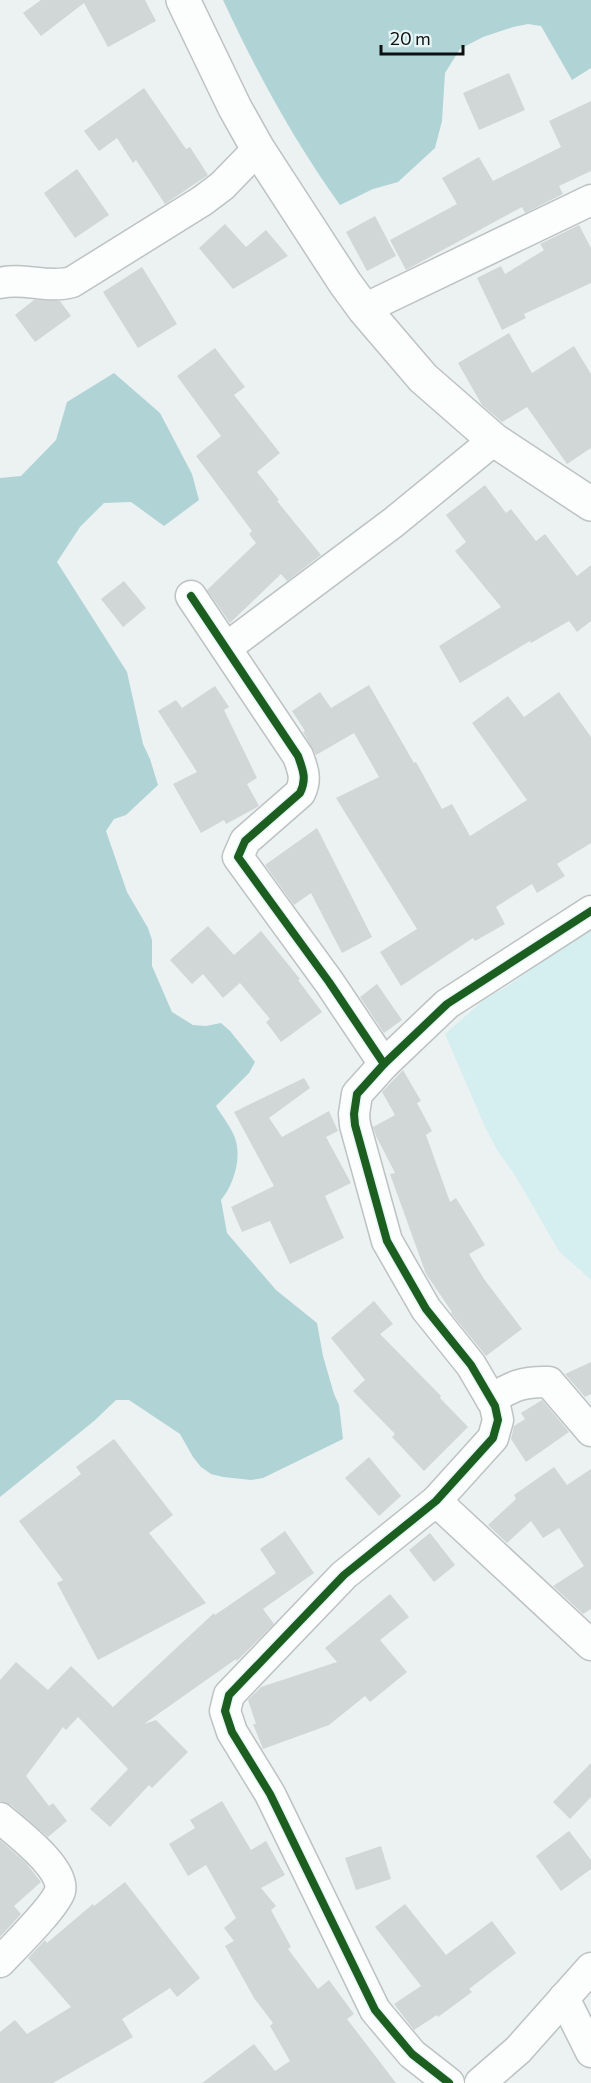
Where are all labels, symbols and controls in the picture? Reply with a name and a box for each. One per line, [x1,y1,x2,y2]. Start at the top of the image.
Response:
scale bar [381,18,464,56]
text: 20 m [390,27,431,49]

